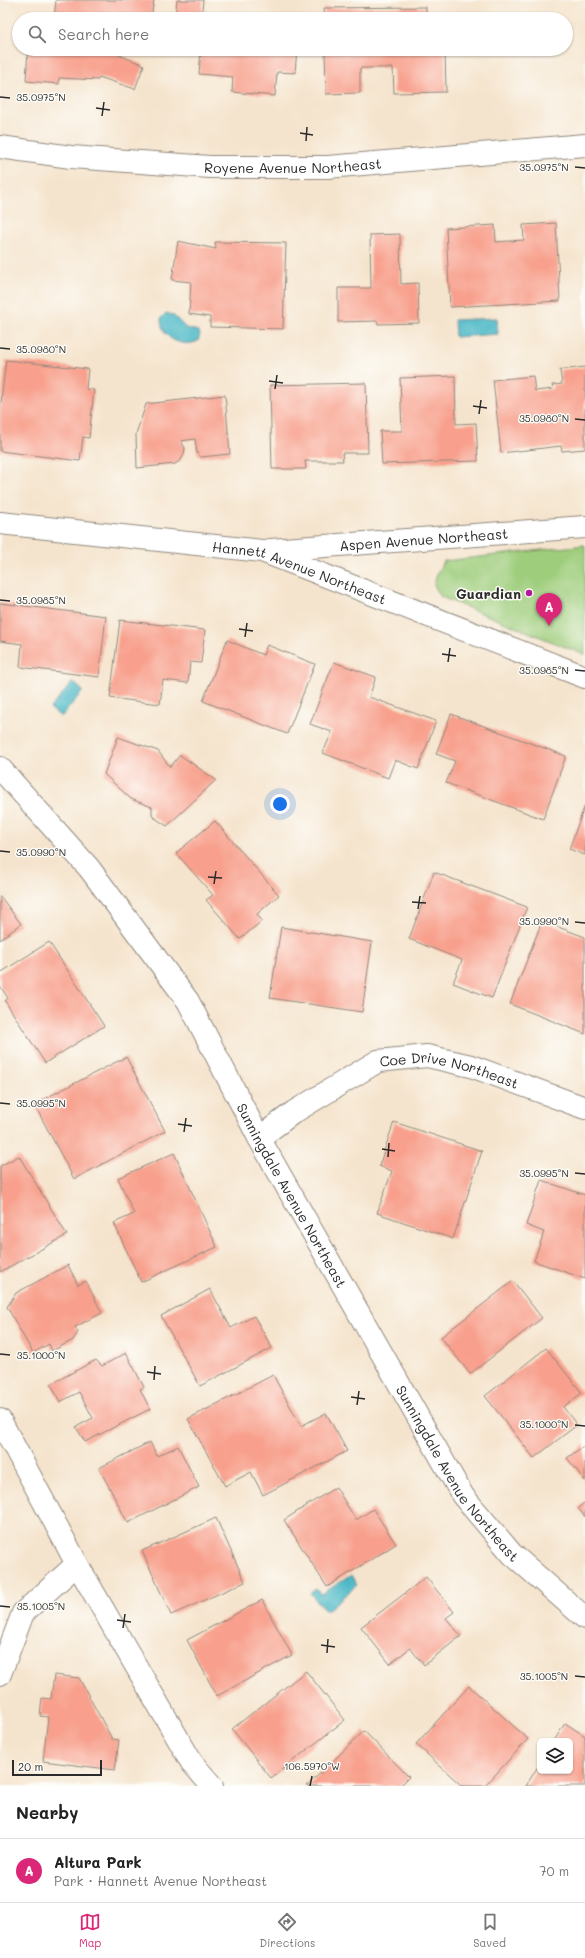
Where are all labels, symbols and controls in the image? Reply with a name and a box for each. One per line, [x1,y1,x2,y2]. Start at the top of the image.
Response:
search box [12,12,573,56]
icon: search [26,23,48,45]
text: Search here [58,24,149,44]
text: 35.0975°N [16,90,66,104]
street label: Royene Avenue Northeast [204,153,382,177]
text: 35.0975°N [519,160,569,174]
text: 35.0980°N [16,342,66,356]
text: 35.0980°N [519,411,569,425]
street label: Aspen Avenue Northeast [339,523,509,554]
street label: Hannett Avenue Northeast [211,536,389,608]
place label: Guardian [456,584,521,603]
marker: Guardian [524,588,534,598]
text: 35.0985°N [16,593,66,607]
pin: A [536,593,562,626]
text: 35.0985°N [519,663,569,677]
your location [270,794,290,814]
text: 35.0990°N [16,845,66,859]
text: 35.0990°N [519,914,569,928]
street label: Coe Drive Northeast [379,1047,522,1092]
text: 35.0995°N [16,1096,66,1110]
street label: Sunningdale Avenue Northeast [233,1100,352,1291]
text: 35.0995°N [519,1166,569,1180]
text: 35.1000°N [17,1348,65,1362]
street label: Sunningdale Avenue Northeast [392,1382,523,1565]
text: 35.1000°N [520,1417,568,1431]
text: 35.1005°N [17,1599,65,1613]
text: 35.1005°N [520,1669,568,1683]
map controls [537,1738,573,1774]
button: layers [537,1738,573,1774]
scale bar [12,1758,102,1777]
text: 20 m [18,1759,43,1774]
text: 106.5970°W [284,1759,340,1773]
text: Nearby [16,1801,78,1823]
text: Altura Park [54,1852,142,1872]
text: A [24,1862,34,1879]
text: 70 m [539,1862,569,1879]
text: Park · Hannett Avenue Northeast [54,1872,267,1889]
tab: Map [79,1911,101,1950]
tab: Directions [259,1911,315,1950]
tab: Saved [473,1911,506,1950]

